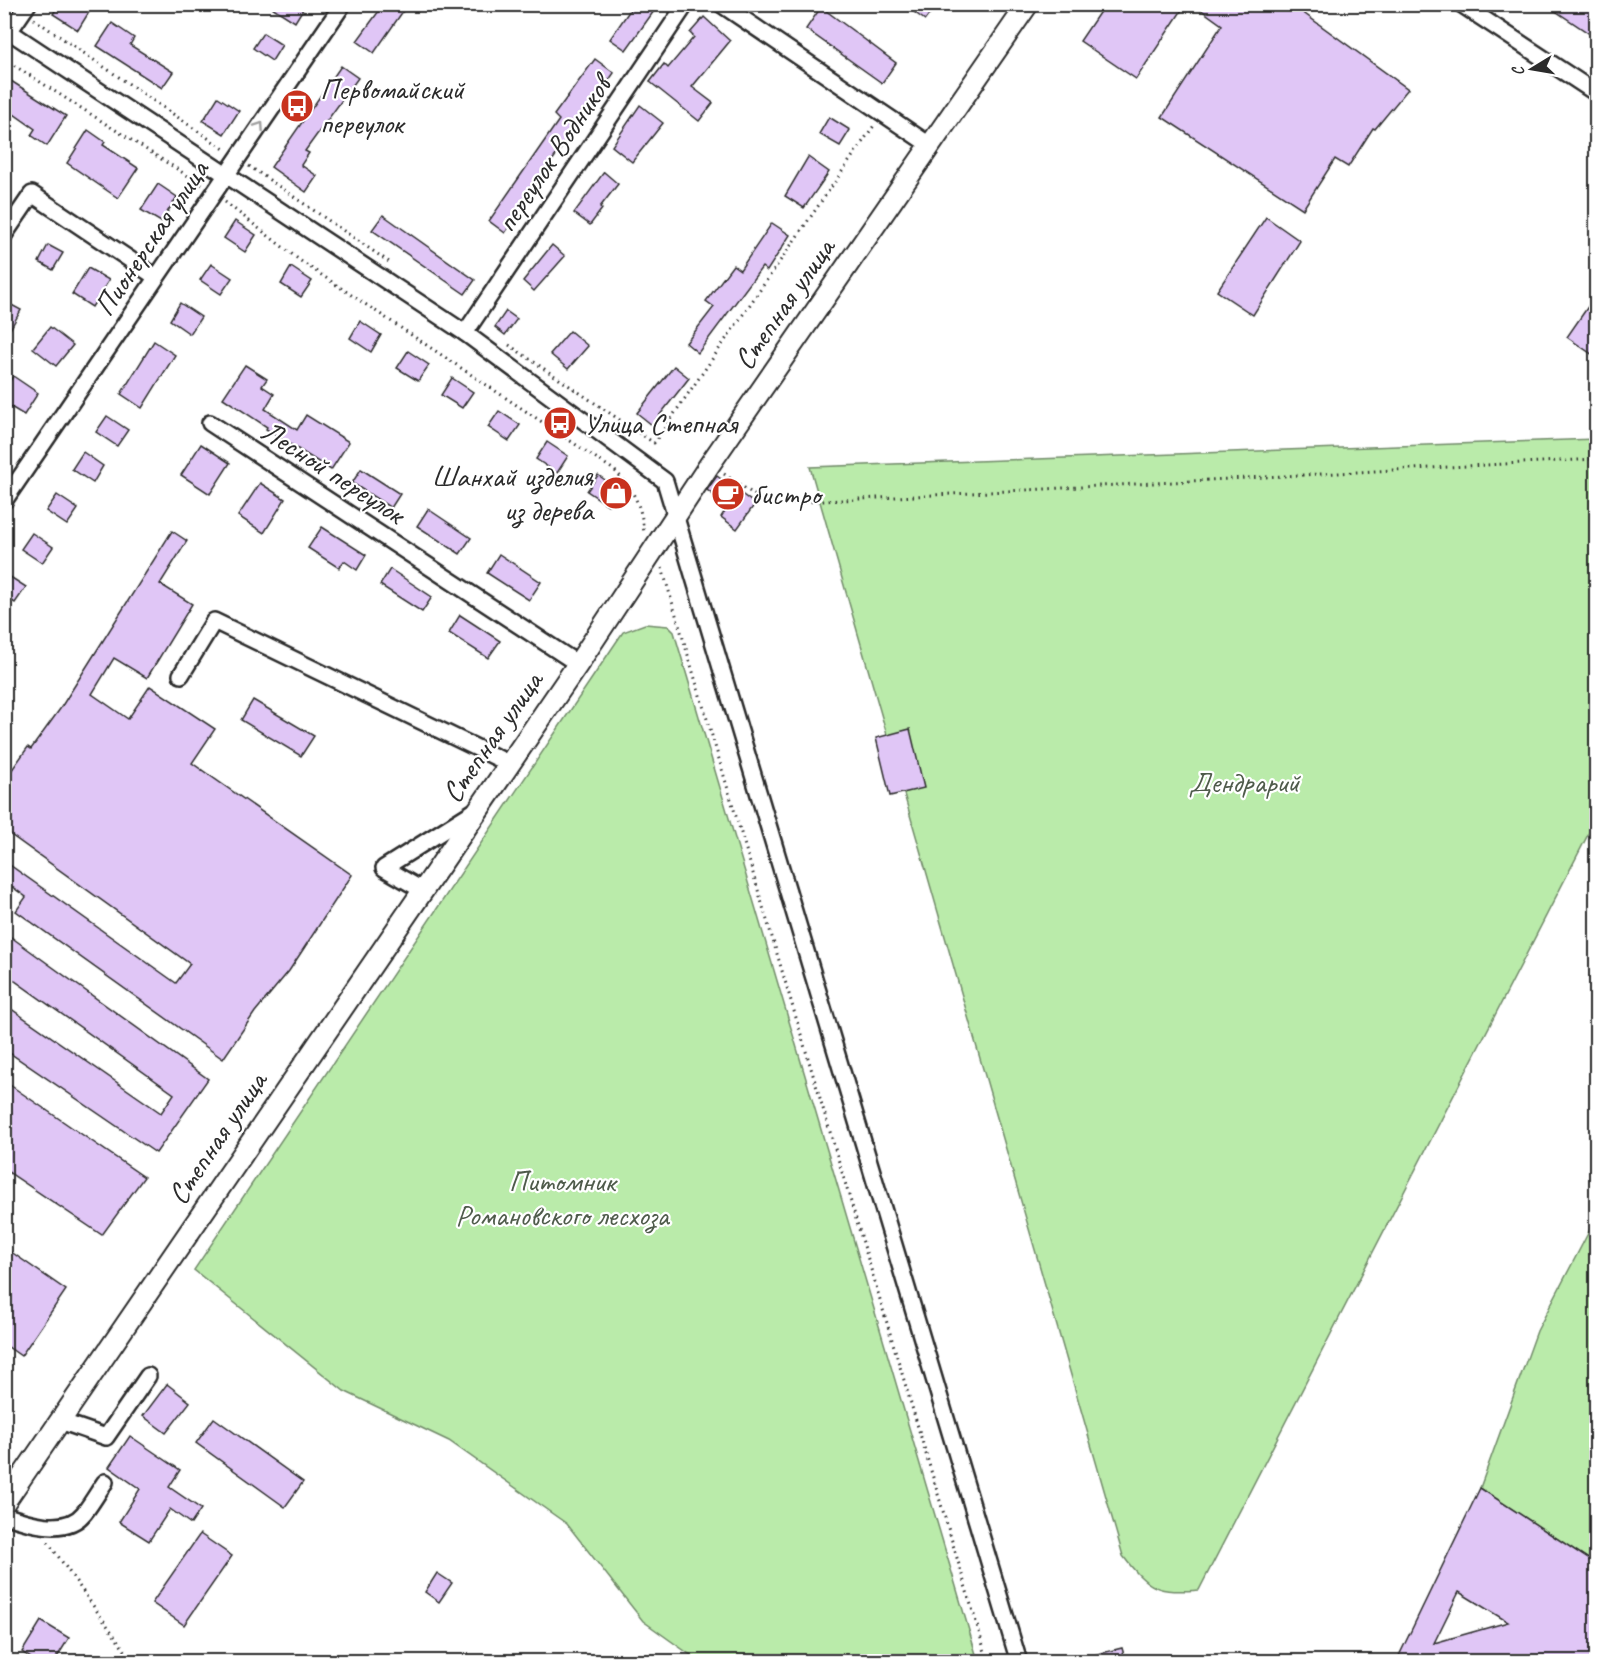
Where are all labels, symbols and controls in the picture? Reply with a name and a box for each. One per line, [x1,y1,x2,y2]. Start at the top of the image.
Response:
north arrow [1502,39,1562,99]
street label: переулок Водников [487,64,622,239]
text: С [1507,64,1529,77]
place label: Первомайский переулок [320,70,466,142]
bus stop icon: Первомайский переулок [279,88,315,124]
one-way arrow [253,121,264,132]
street label: Пионерская улица [85,151,218,323]
street label: Степная улица [725,229,845,377]
place label: Улица Степная [583,404,739,442]
bus stop icon: Улица Степная [542,405,578,441]
street label: Лесной переулок [254,412,414,534]
place label: Шанхай изделия из дерева [431,457,595,529]
shop icon: Шанхай изделия из дерева [598,475,634,511]
place label: бистро [751,475,824,513]
cafe icon: бистро [710,476,746,512]
street label: Степная улица [433,662,553,810]
park label: Дендрарий [1189,763,1301,801]
street label: Степная улица [159,1062,277,1211]
park label: Питомник Романовского лесхоза [456,1162,670,1234]

